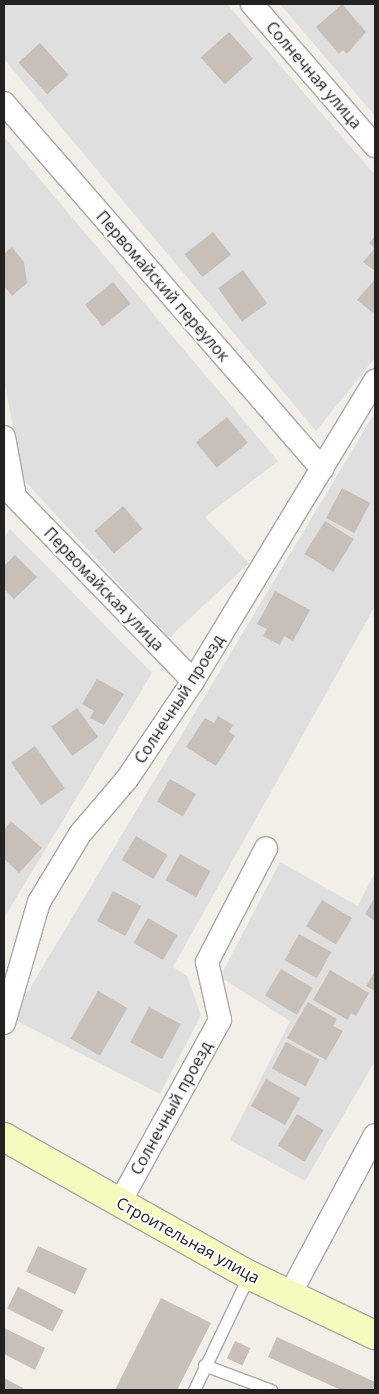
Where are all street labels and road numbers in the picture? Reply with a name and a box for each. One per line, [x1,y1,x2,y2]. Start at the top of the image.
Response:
street label: Солнечная улица [262,17,366,133]
street label: Первомайский переулок [92,207,234,365]
street label: Первомайская улица [40,523,168,655]
street label: Солнечный проезд [130,631,228,767]
street label: Солнечный проезд [126,1038,216,1178]
street label: Строительная улица [113,1193,263,1287]

